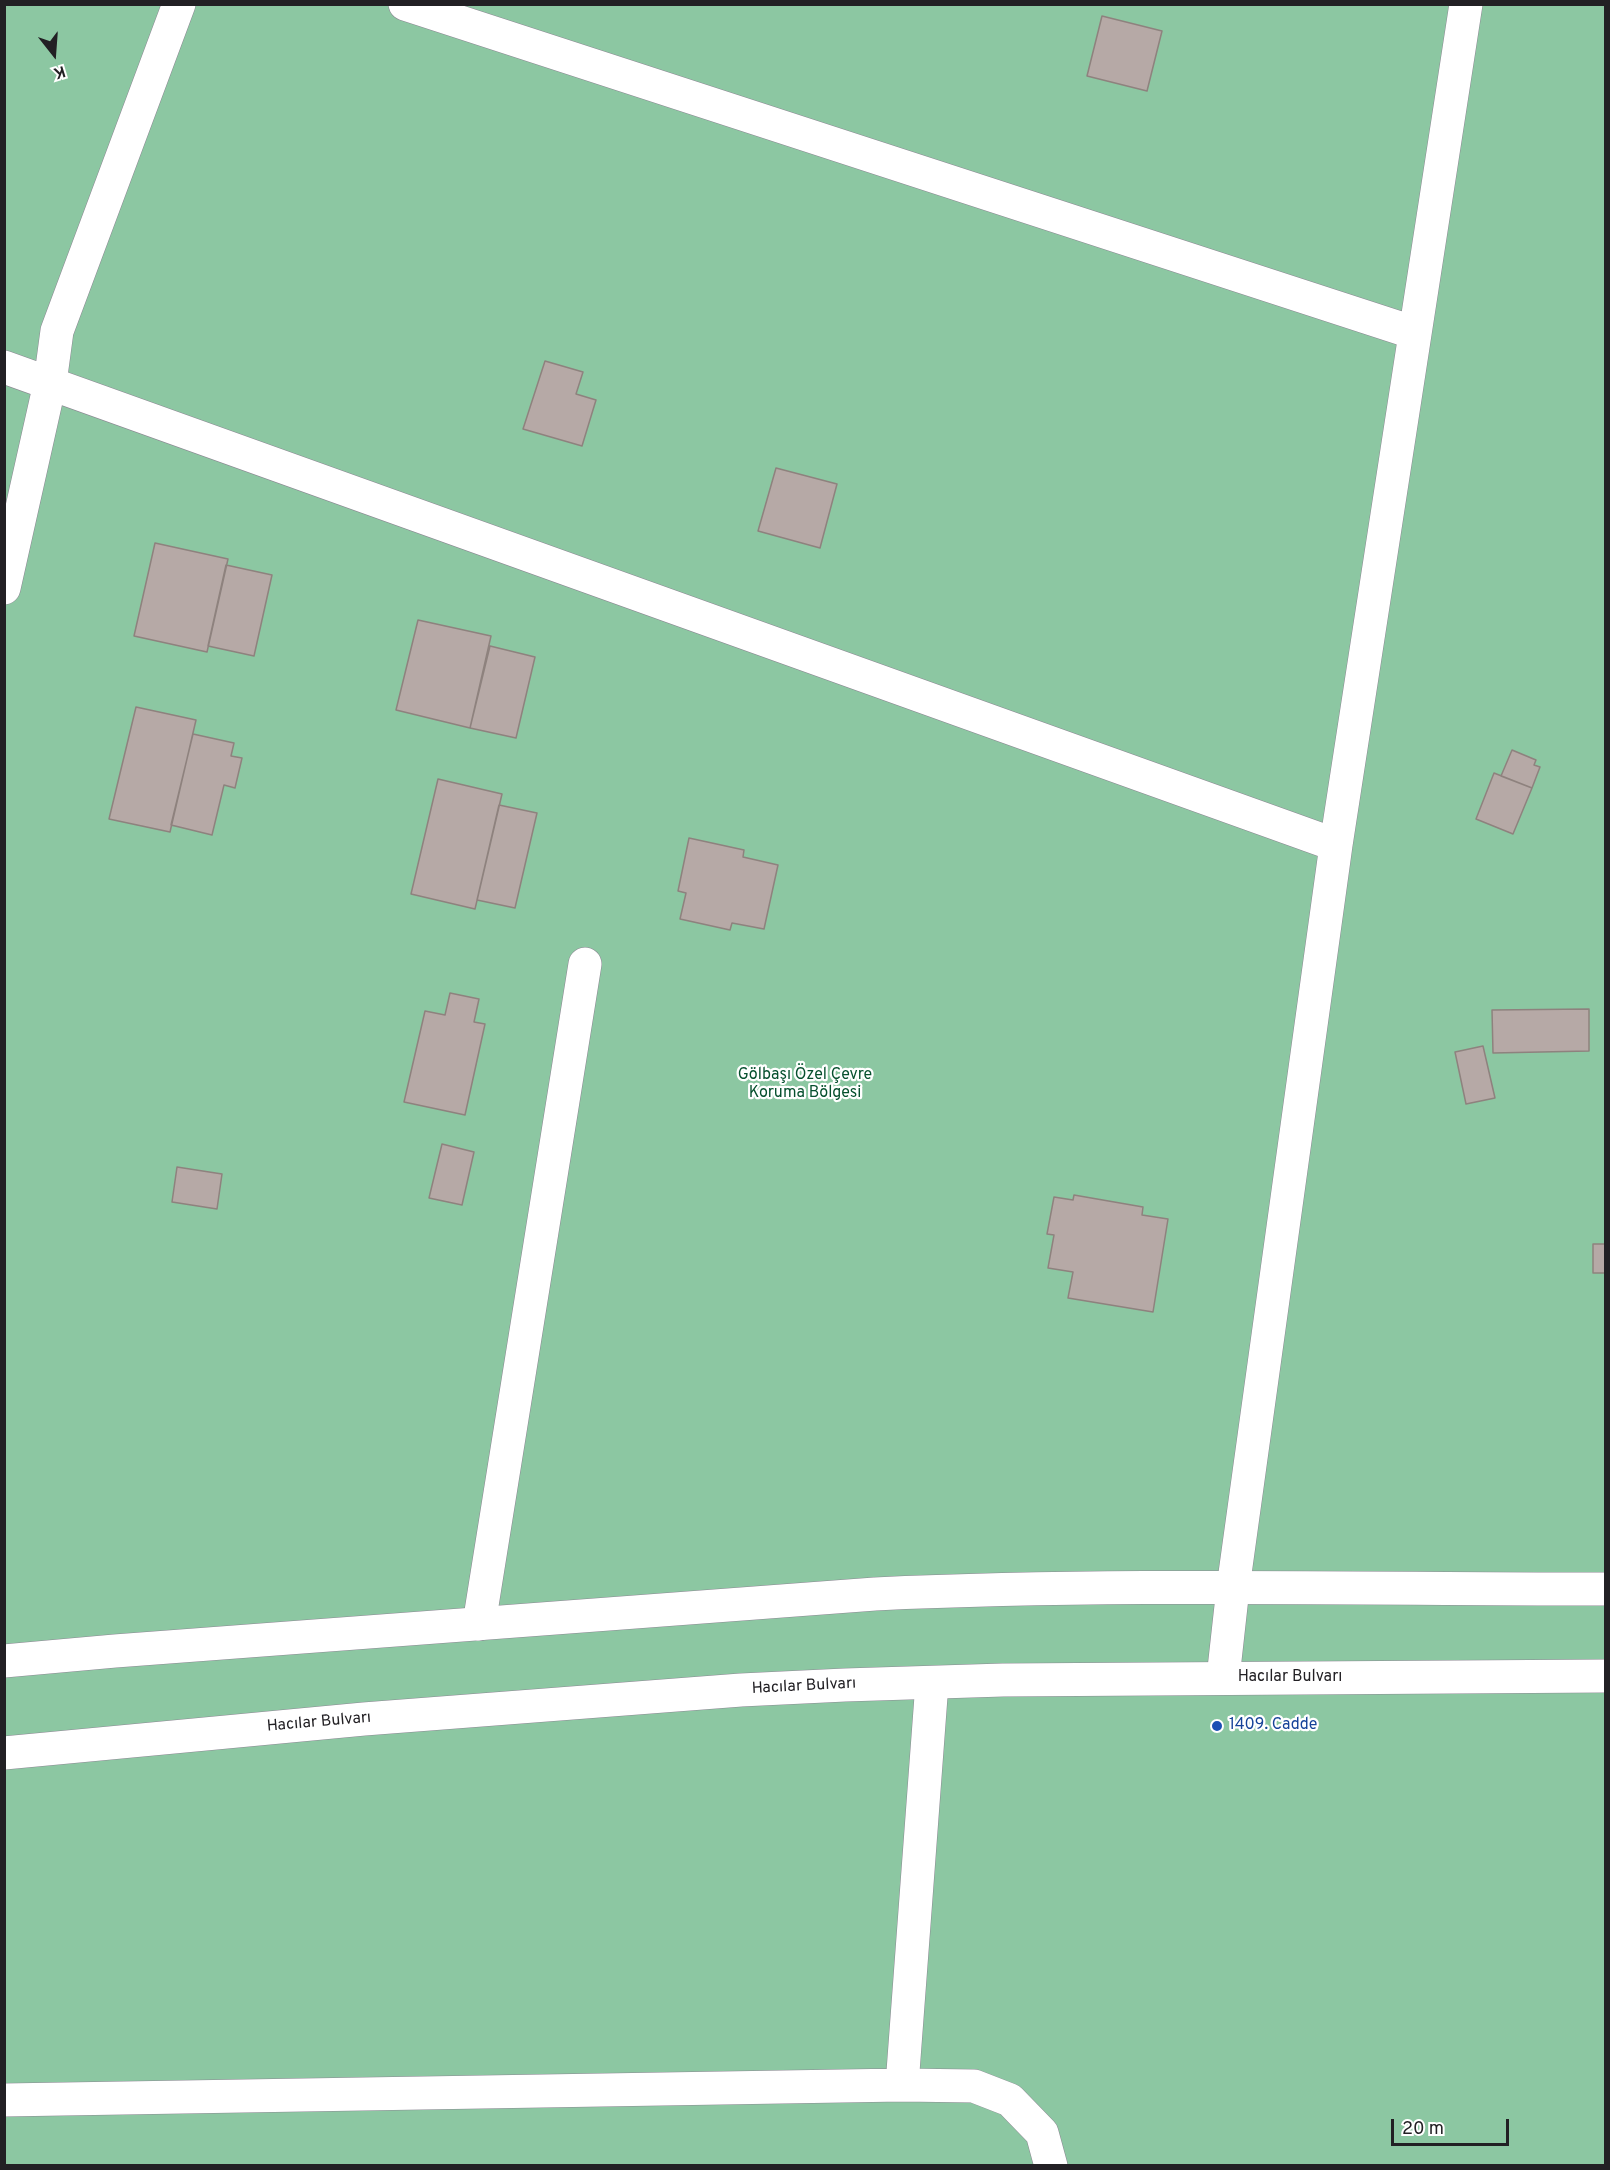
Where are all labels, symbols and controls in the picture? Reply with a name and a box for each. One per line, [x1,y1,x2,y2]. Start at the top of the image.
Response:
north arrow [24,24,84,84]
text: K [51,60,68,82]
park label: Gölbaşı Özel Çevre Koruma Bölgesi [738,1066,872,1104]
street label: Hacılar Bulvarı [1238,1668,1342,1688]
street label: Hacılar Bulvarı [751,1675,857,1699]
street label: Hacılar Bulvarı [266,1709,372,1737]
place label: 1409. Cadde [1229,1716,1317,1736]
marker: 1409. Cadde [1210,1719,1224,1733]
scale bar [1394,2107,1512,2145]
text: 20 m [1402,2118,1444,2141]

